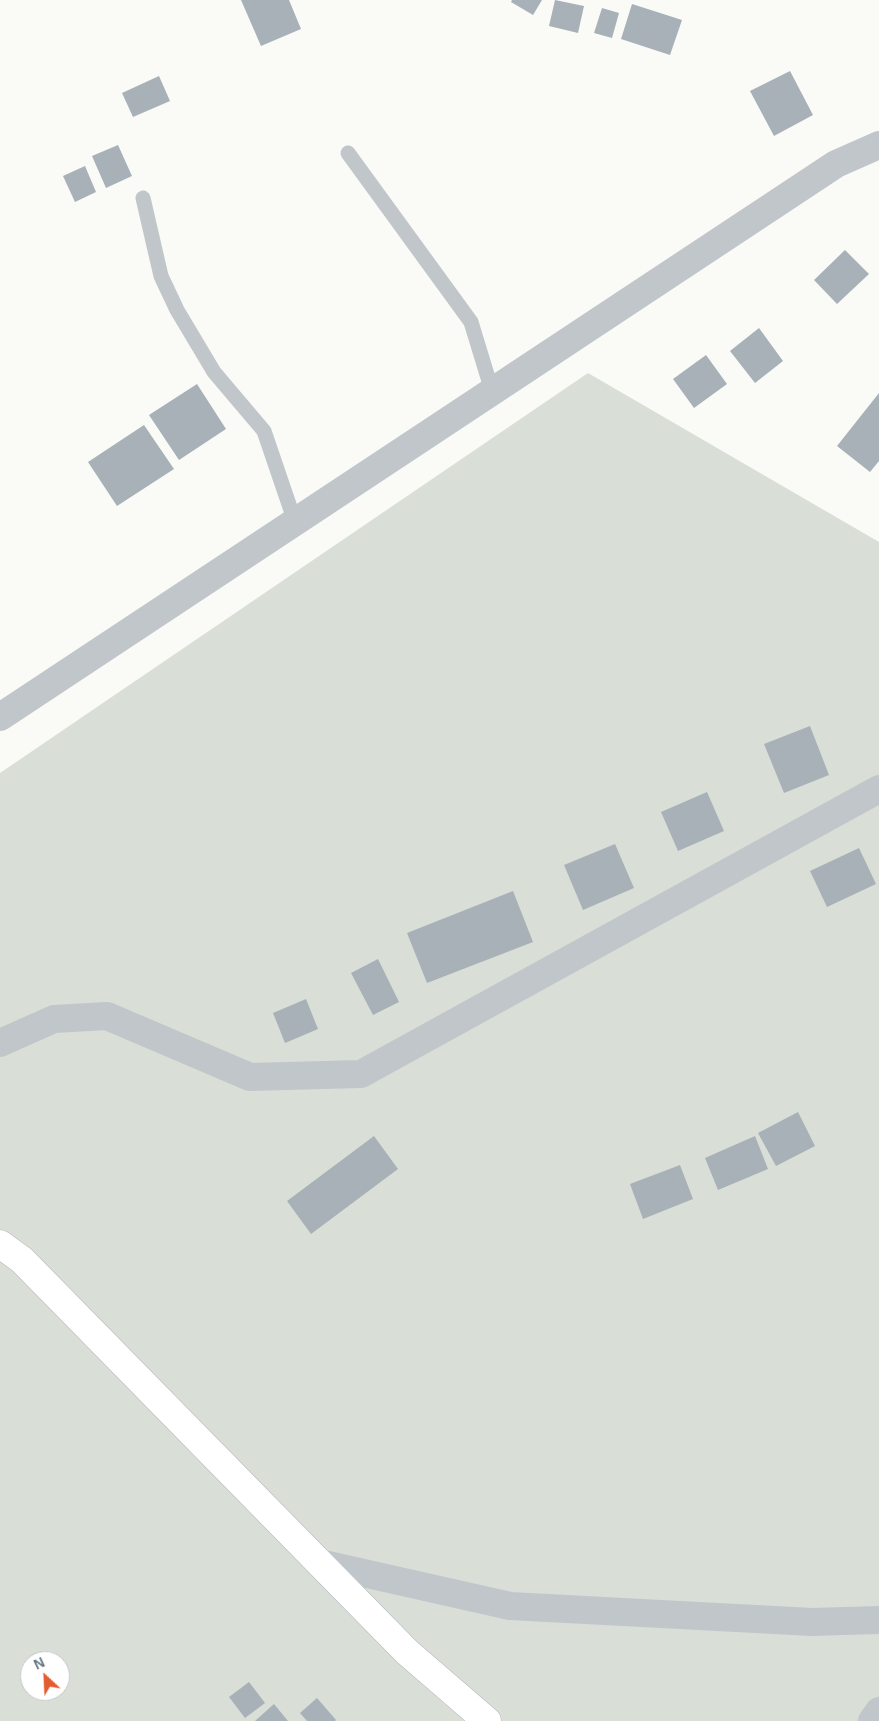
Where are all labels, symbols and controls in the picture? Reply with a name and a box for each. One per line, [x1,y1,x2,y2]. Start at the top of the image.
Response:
north arrow [20,1651,70,1701]
text: N [31,1654,47,1673]

